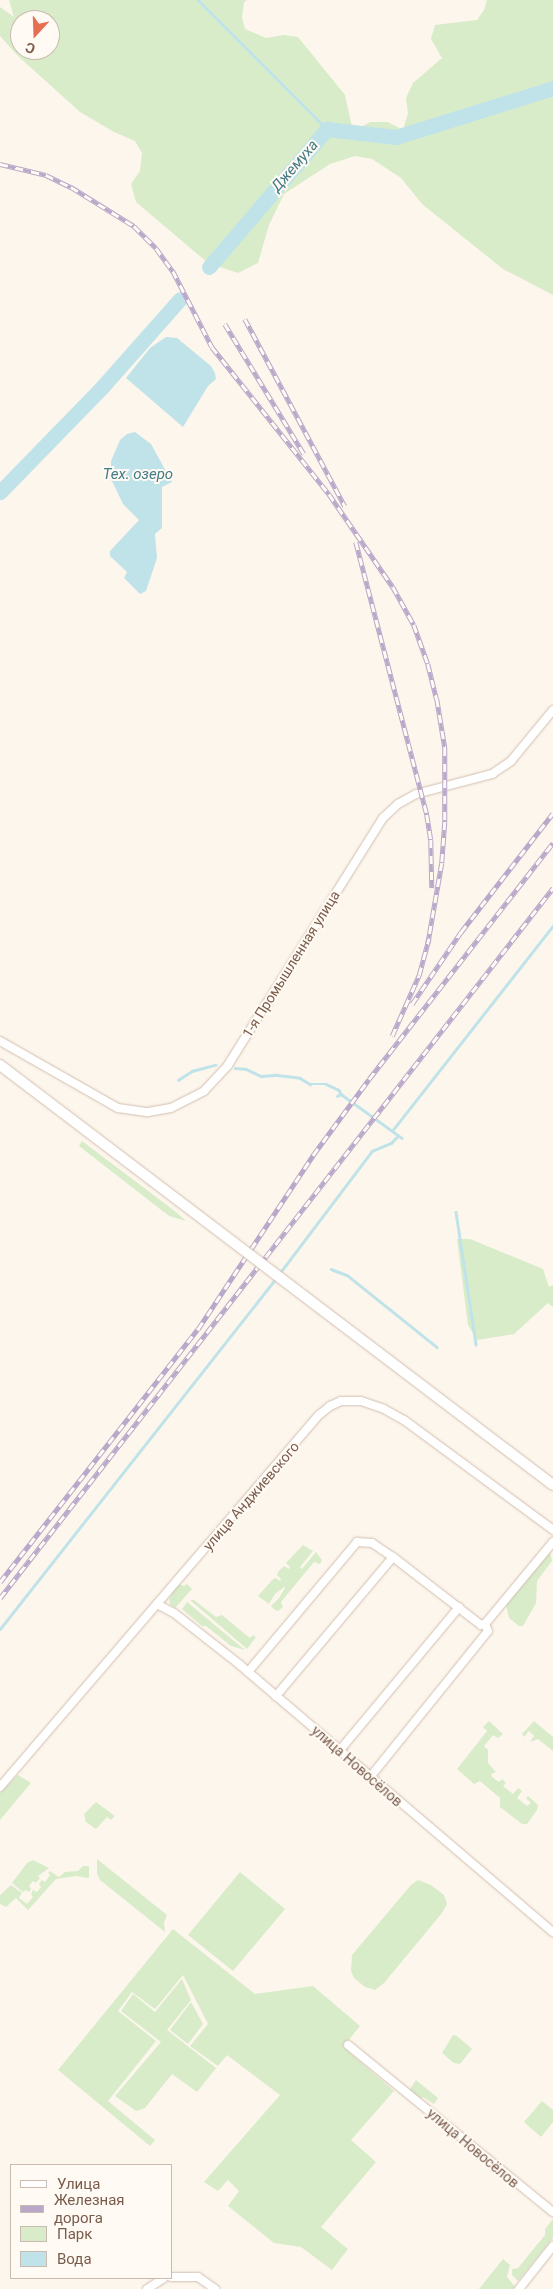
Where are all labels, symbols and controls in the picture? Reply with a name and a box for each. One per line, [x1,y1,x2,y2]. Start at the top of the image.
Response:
north arrow [10,10,60,60]
text: С [23,39,37,57]
water label: Джемуха [268,137,322,195]
water label: Тех. озеро [103,466,173,484]
street label: 1-я Промышленная улица [239,887,343,1041]
street label: улица Анджиевского [199,1438,303,1554]
street label: улица Новосёлов [308,1722,406,1810]
street label: улица Новосёлов [424,2105,522,2191]
legend [10,2164,172,2279]
text: Улица [57,2175,100,2193]
text: Железная дорога [54,2191,125,2227]
text: Парк [57,2225,92,2243]
text: Вода [57,2250,92,2268]

